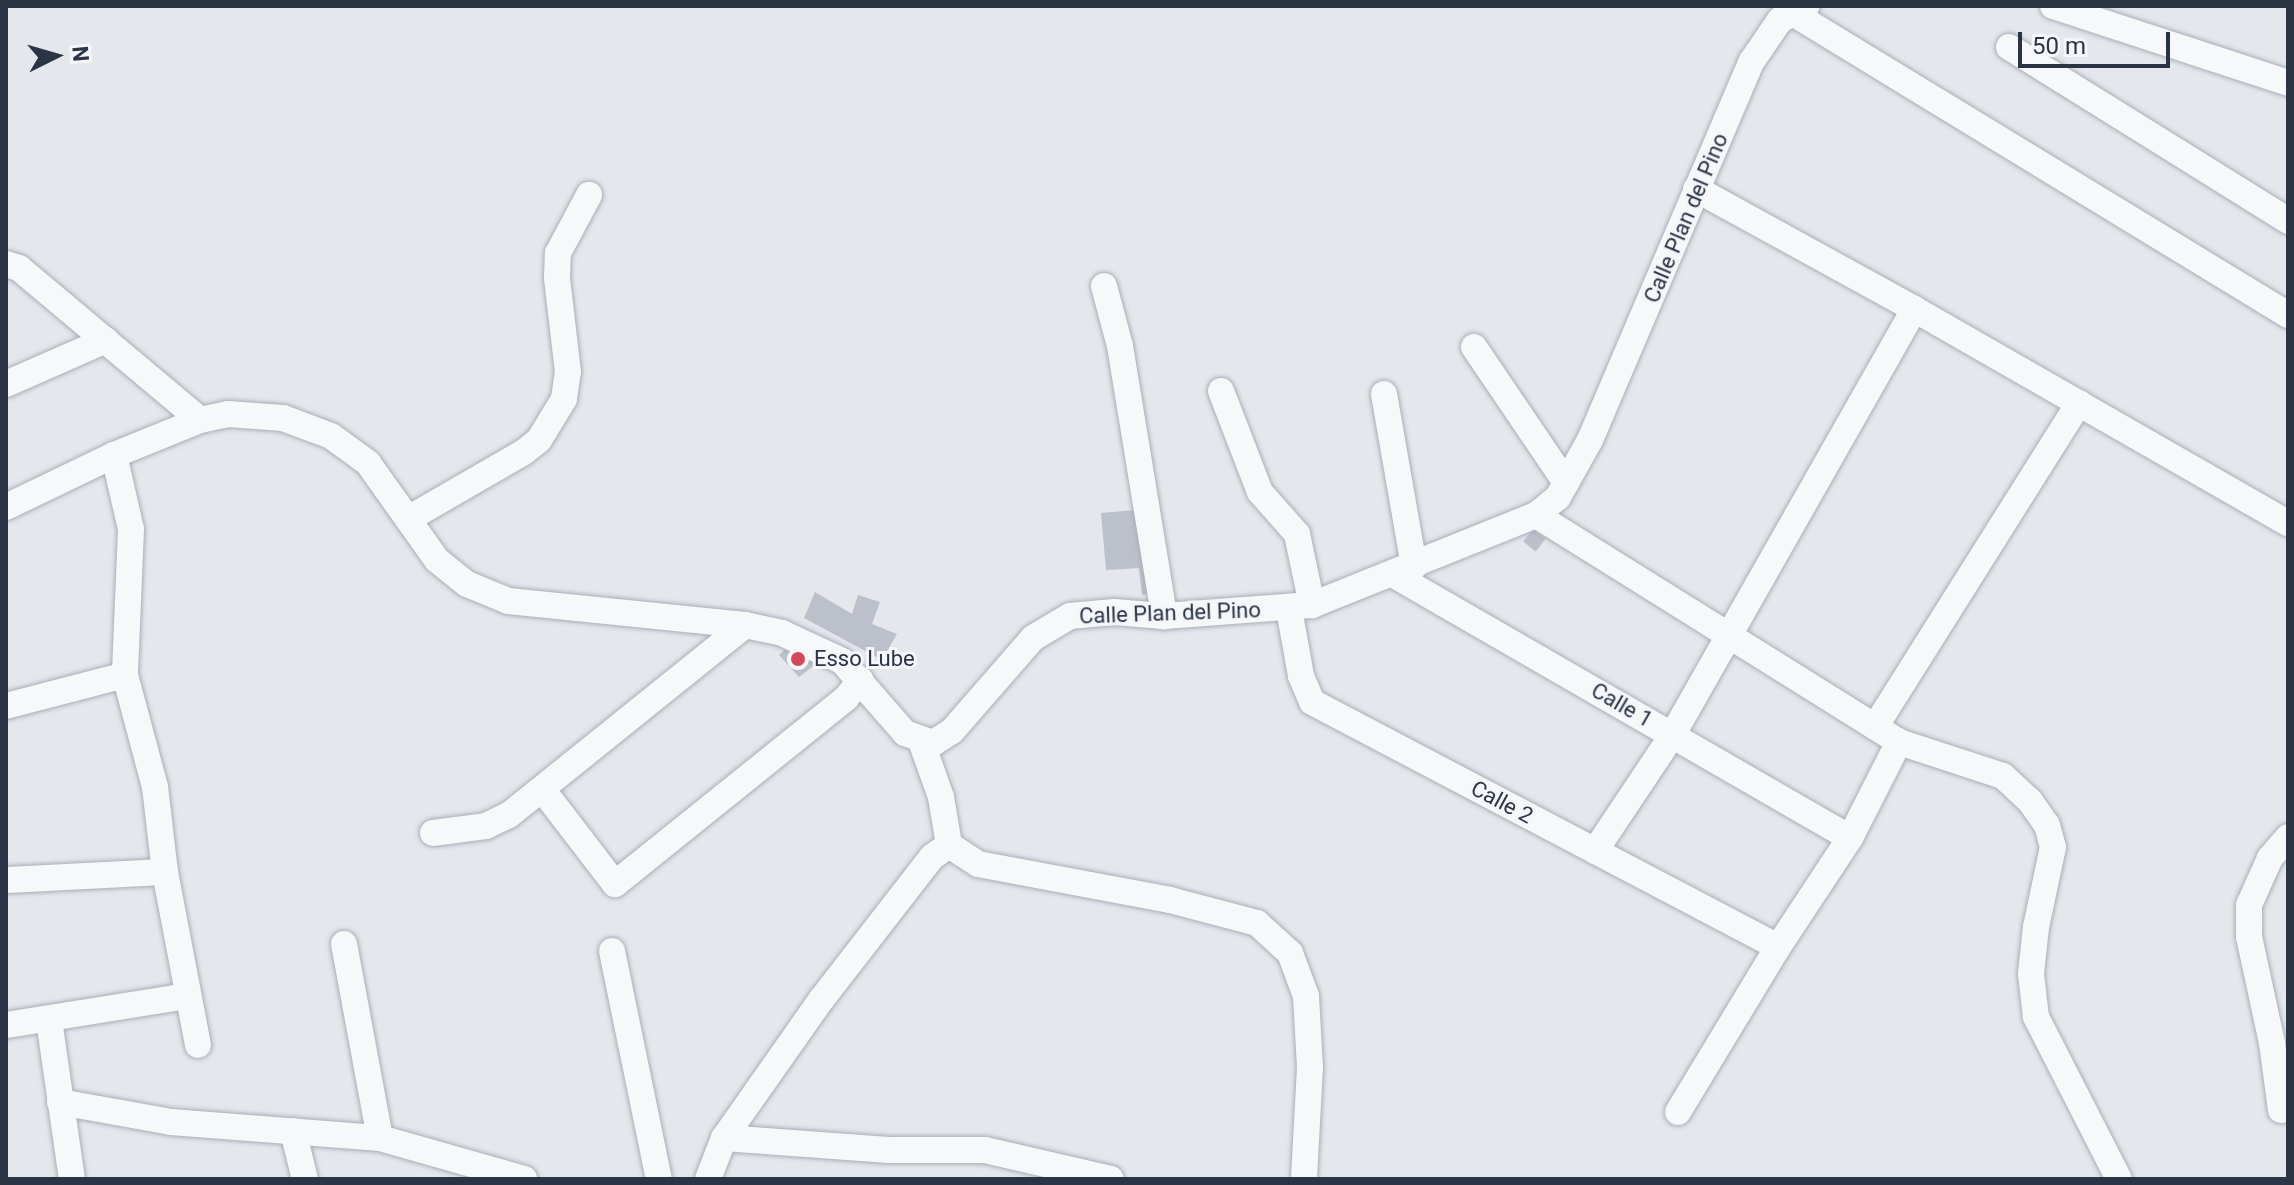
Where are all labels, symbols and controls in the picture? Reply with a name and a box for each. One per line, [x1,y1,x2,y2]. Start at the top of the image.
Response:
north arrow [16,16,96,96]
scale bar [2022,16,2174,66]
text: 50 m [2032,32,2086,60]
text: N [67,45,94,63]
street label: Calle Plan del Pino [1638,129,1734,307]
street label: Calle Plan del Pino [1079,597,1261,629]
place label: Esso Lube [814,646,915,672]
marker: Esso Lube [789,650,807,668]
street label: Calle 1 [1587,677,1657,733]
street label: Calle 2 [1466,775,1538,829]

